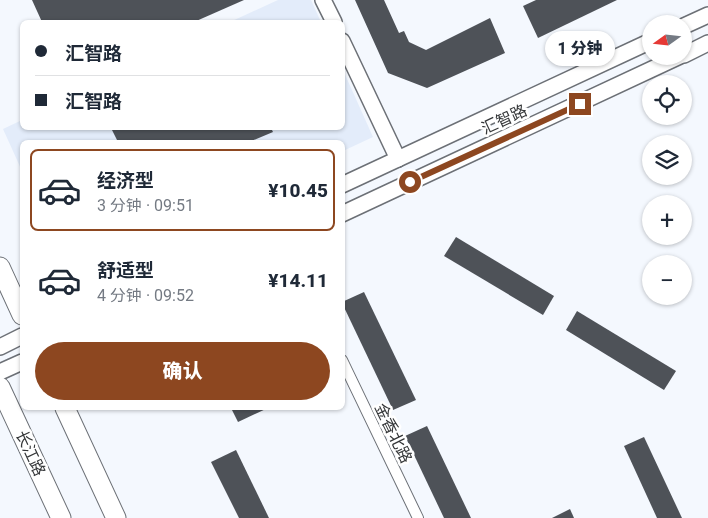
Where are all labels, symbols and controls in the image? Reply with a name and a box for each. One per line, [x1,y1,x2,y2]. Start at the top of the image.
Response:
north arrow [642,15,692,65]
map controls [642,15,692,305]
callout: 1 分钟 [545,32,615,66]
text: 1 分钟 [557,39,603,58]
text: 汇智路 [65,42,122,65]
button: locate [642,75,692,125]
text: 汇智路 [65,90,122,113]
route end [569,93,591,115]
street label: 汇智路 [478,101,530,138]
button: layers [642,135,692,185]
icon: car [37,168,82,213]
text: 经济型 [97,169,154,192]
route start [399,171,421,193]
text: ¥10.45 [268,179,328,202]
button: + [642,195,692,245]
text: 3 分钟 · 09:51 [97,196,194,215]
button: − [642,255,692,305]
icon: car [37,258,82,303]
text: 舒适型 [97,259,154,282]
text: ¥14.11 [268,269,328,292]
text: 4 分钟 · 09:52 [97,286,194,305]
button: 确认 [35,342,330,400]
street label: 金香北路 [371,400,416,466]
street label: 长江路 [12,427,49,479]

